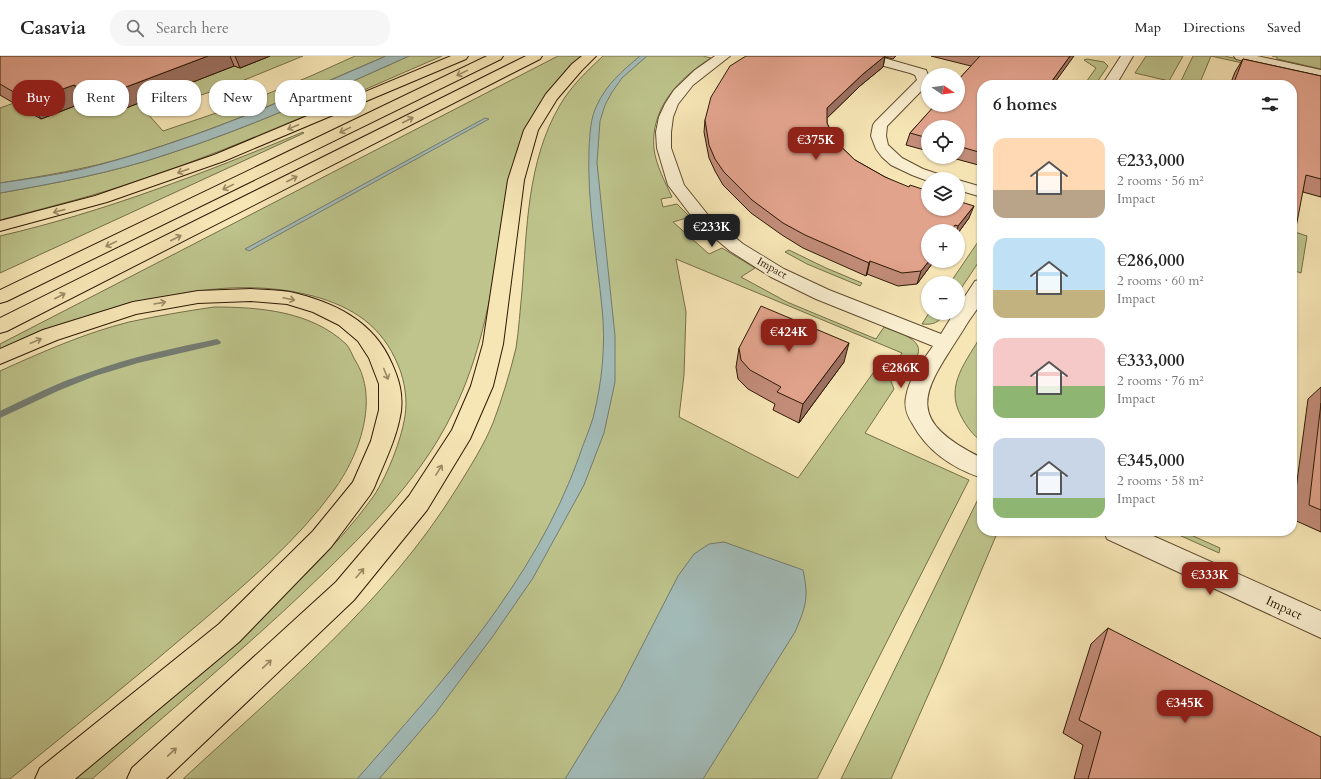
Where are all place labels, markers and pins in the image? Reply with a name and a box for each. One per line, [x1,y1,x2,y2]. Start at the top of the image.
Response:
pin: €375K [788,127,844,161]
pin: €233K [684,214,740,248]
pin: €424K [761,319,817,353]
pin: €286K [873,355,929,389]
pin: €333K [1182,562,1238,596]
pin: €345K [1157,690,1213,724]

